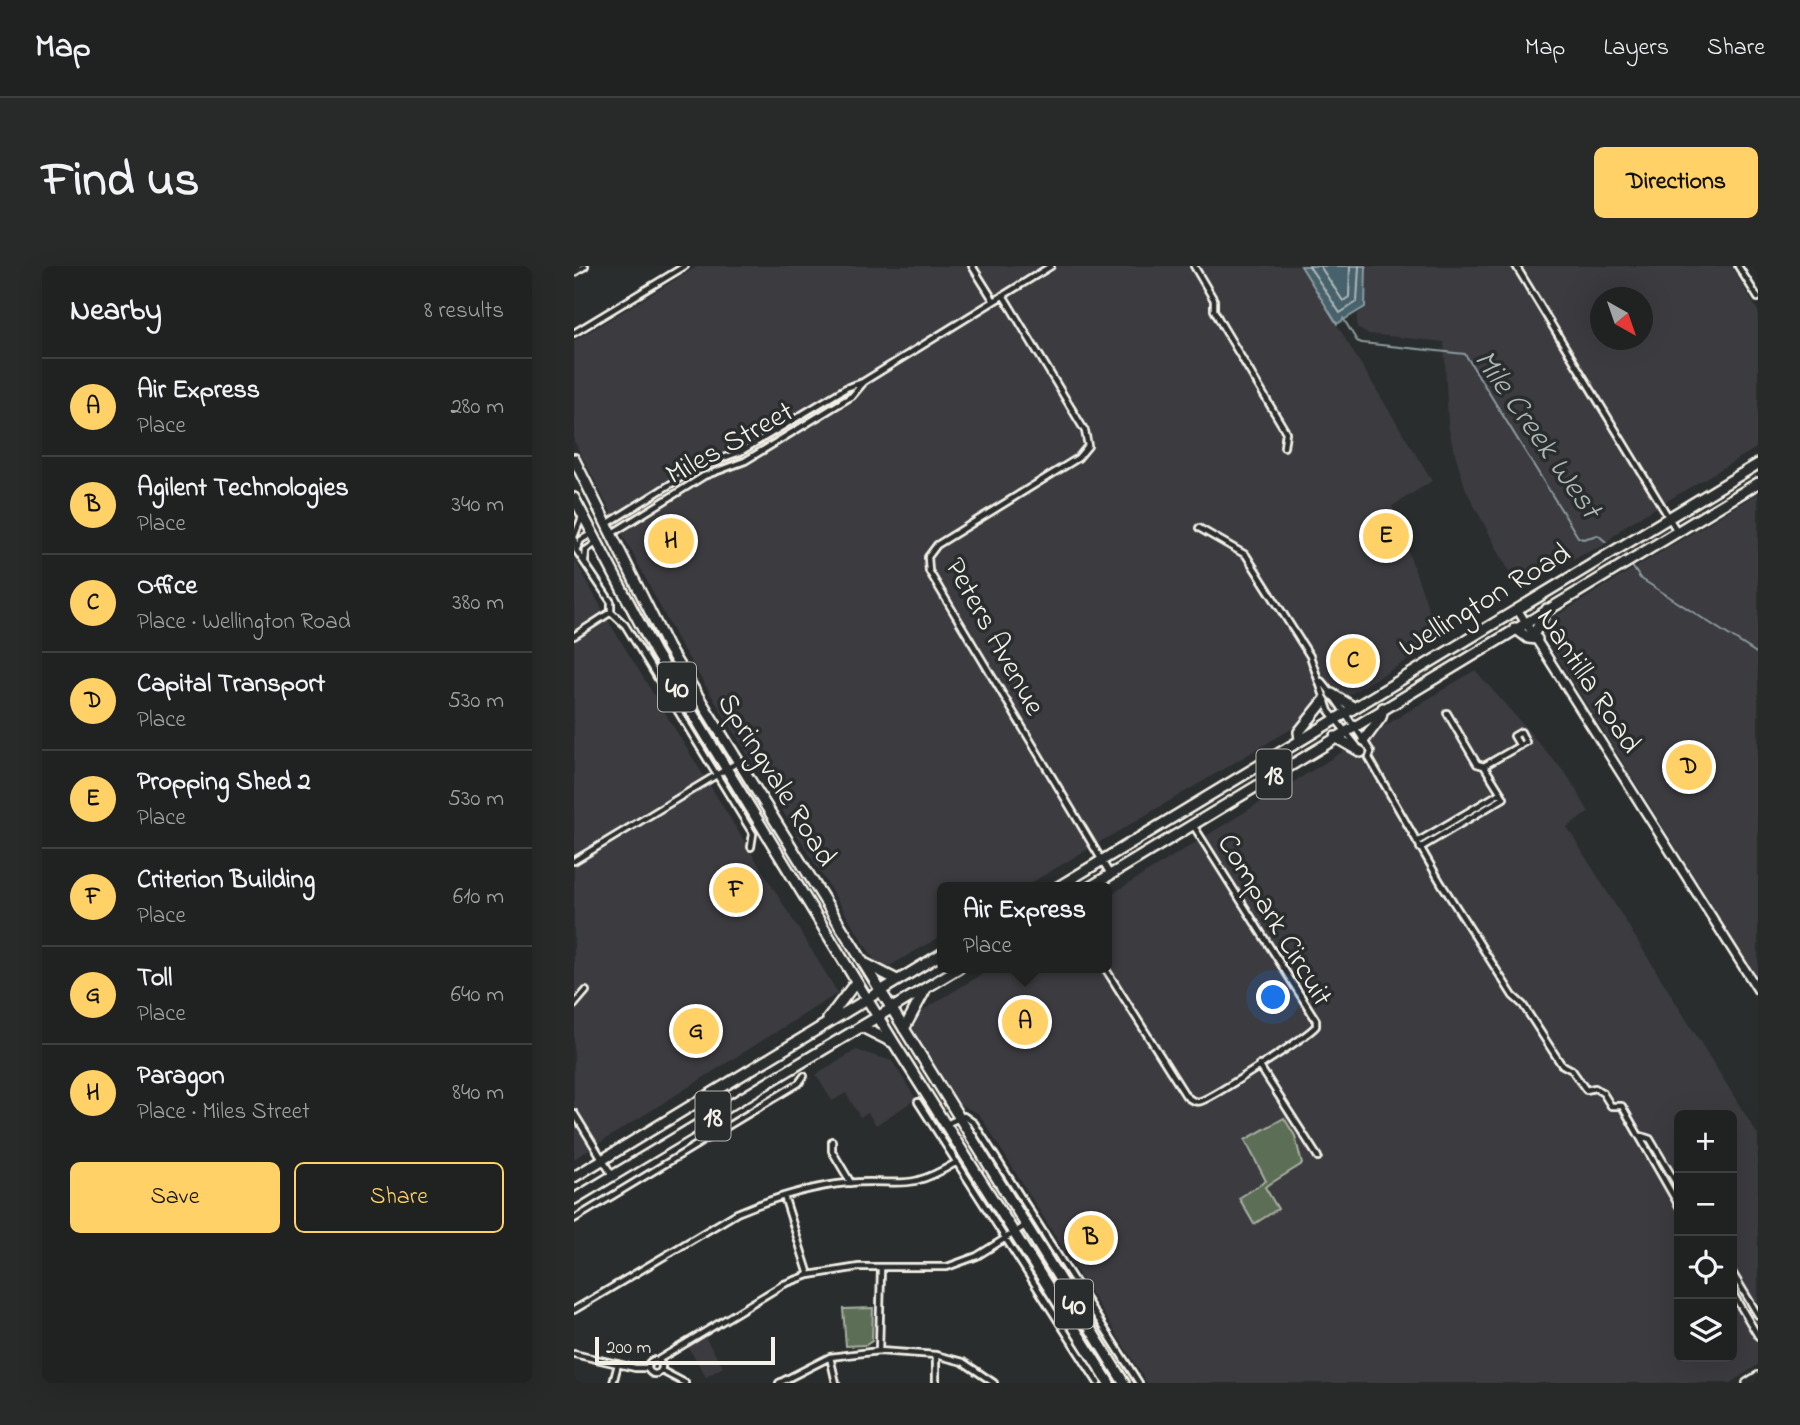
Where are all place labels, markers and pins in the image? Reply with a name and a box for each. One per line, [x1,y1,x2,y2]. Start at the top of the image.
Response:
pin: E [1363,510,1409,562]
pin: H [648,515,694,567]
pin: C [1330,635,1376,687]
pin: D [1666,741,1712,793]
pin: F [713,864,759,916]
pin: A [1002,996,1048,1048]
pin: G [673,1005,719,1057]
pin: B [1068,1212,1114,1264]

